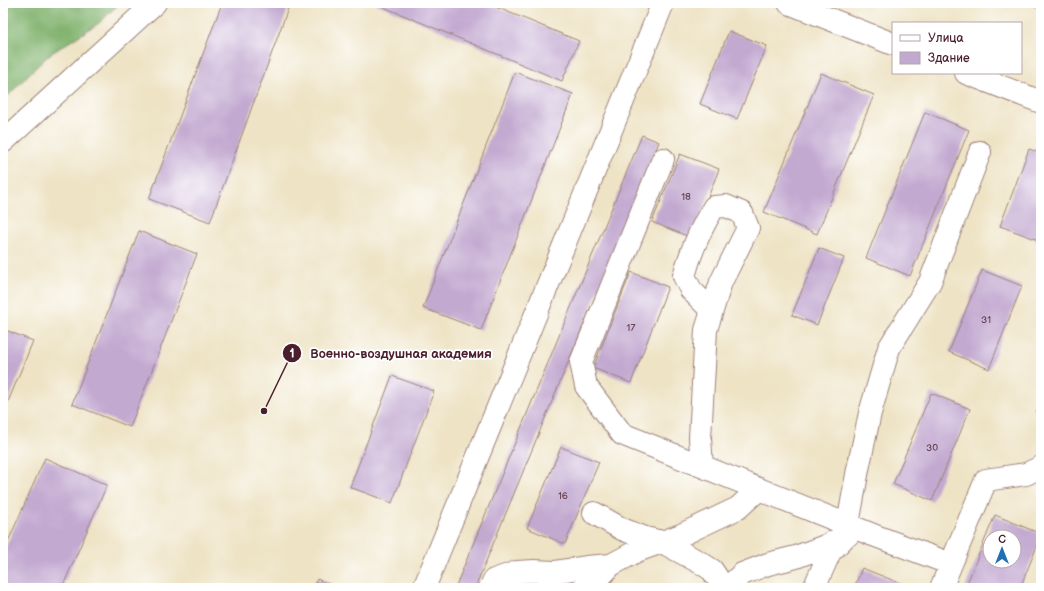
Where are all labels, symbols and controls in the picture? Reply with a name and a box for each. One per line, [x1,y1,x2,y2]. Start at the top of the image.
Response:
legend [892,22,1022,74]
text: Улица [928,31,964,46]
text: Здание [928,51,970,66]
house number: 18 [681,191,691,203]
house number: 31 [981,314,991,326]
house number: 17 [627,322,635,334]
callout: Военно-воздушная академия [282,341,500,366]
text: 1 [289,346,295,361]
text: Военно-воздушная академия [310,346,492,362]
house number: 30 [926,442,938,454]
house number: 16 [558,490,568,502]
north arrow [982,529,1022,569]
text: С [998,533,1006,546]

